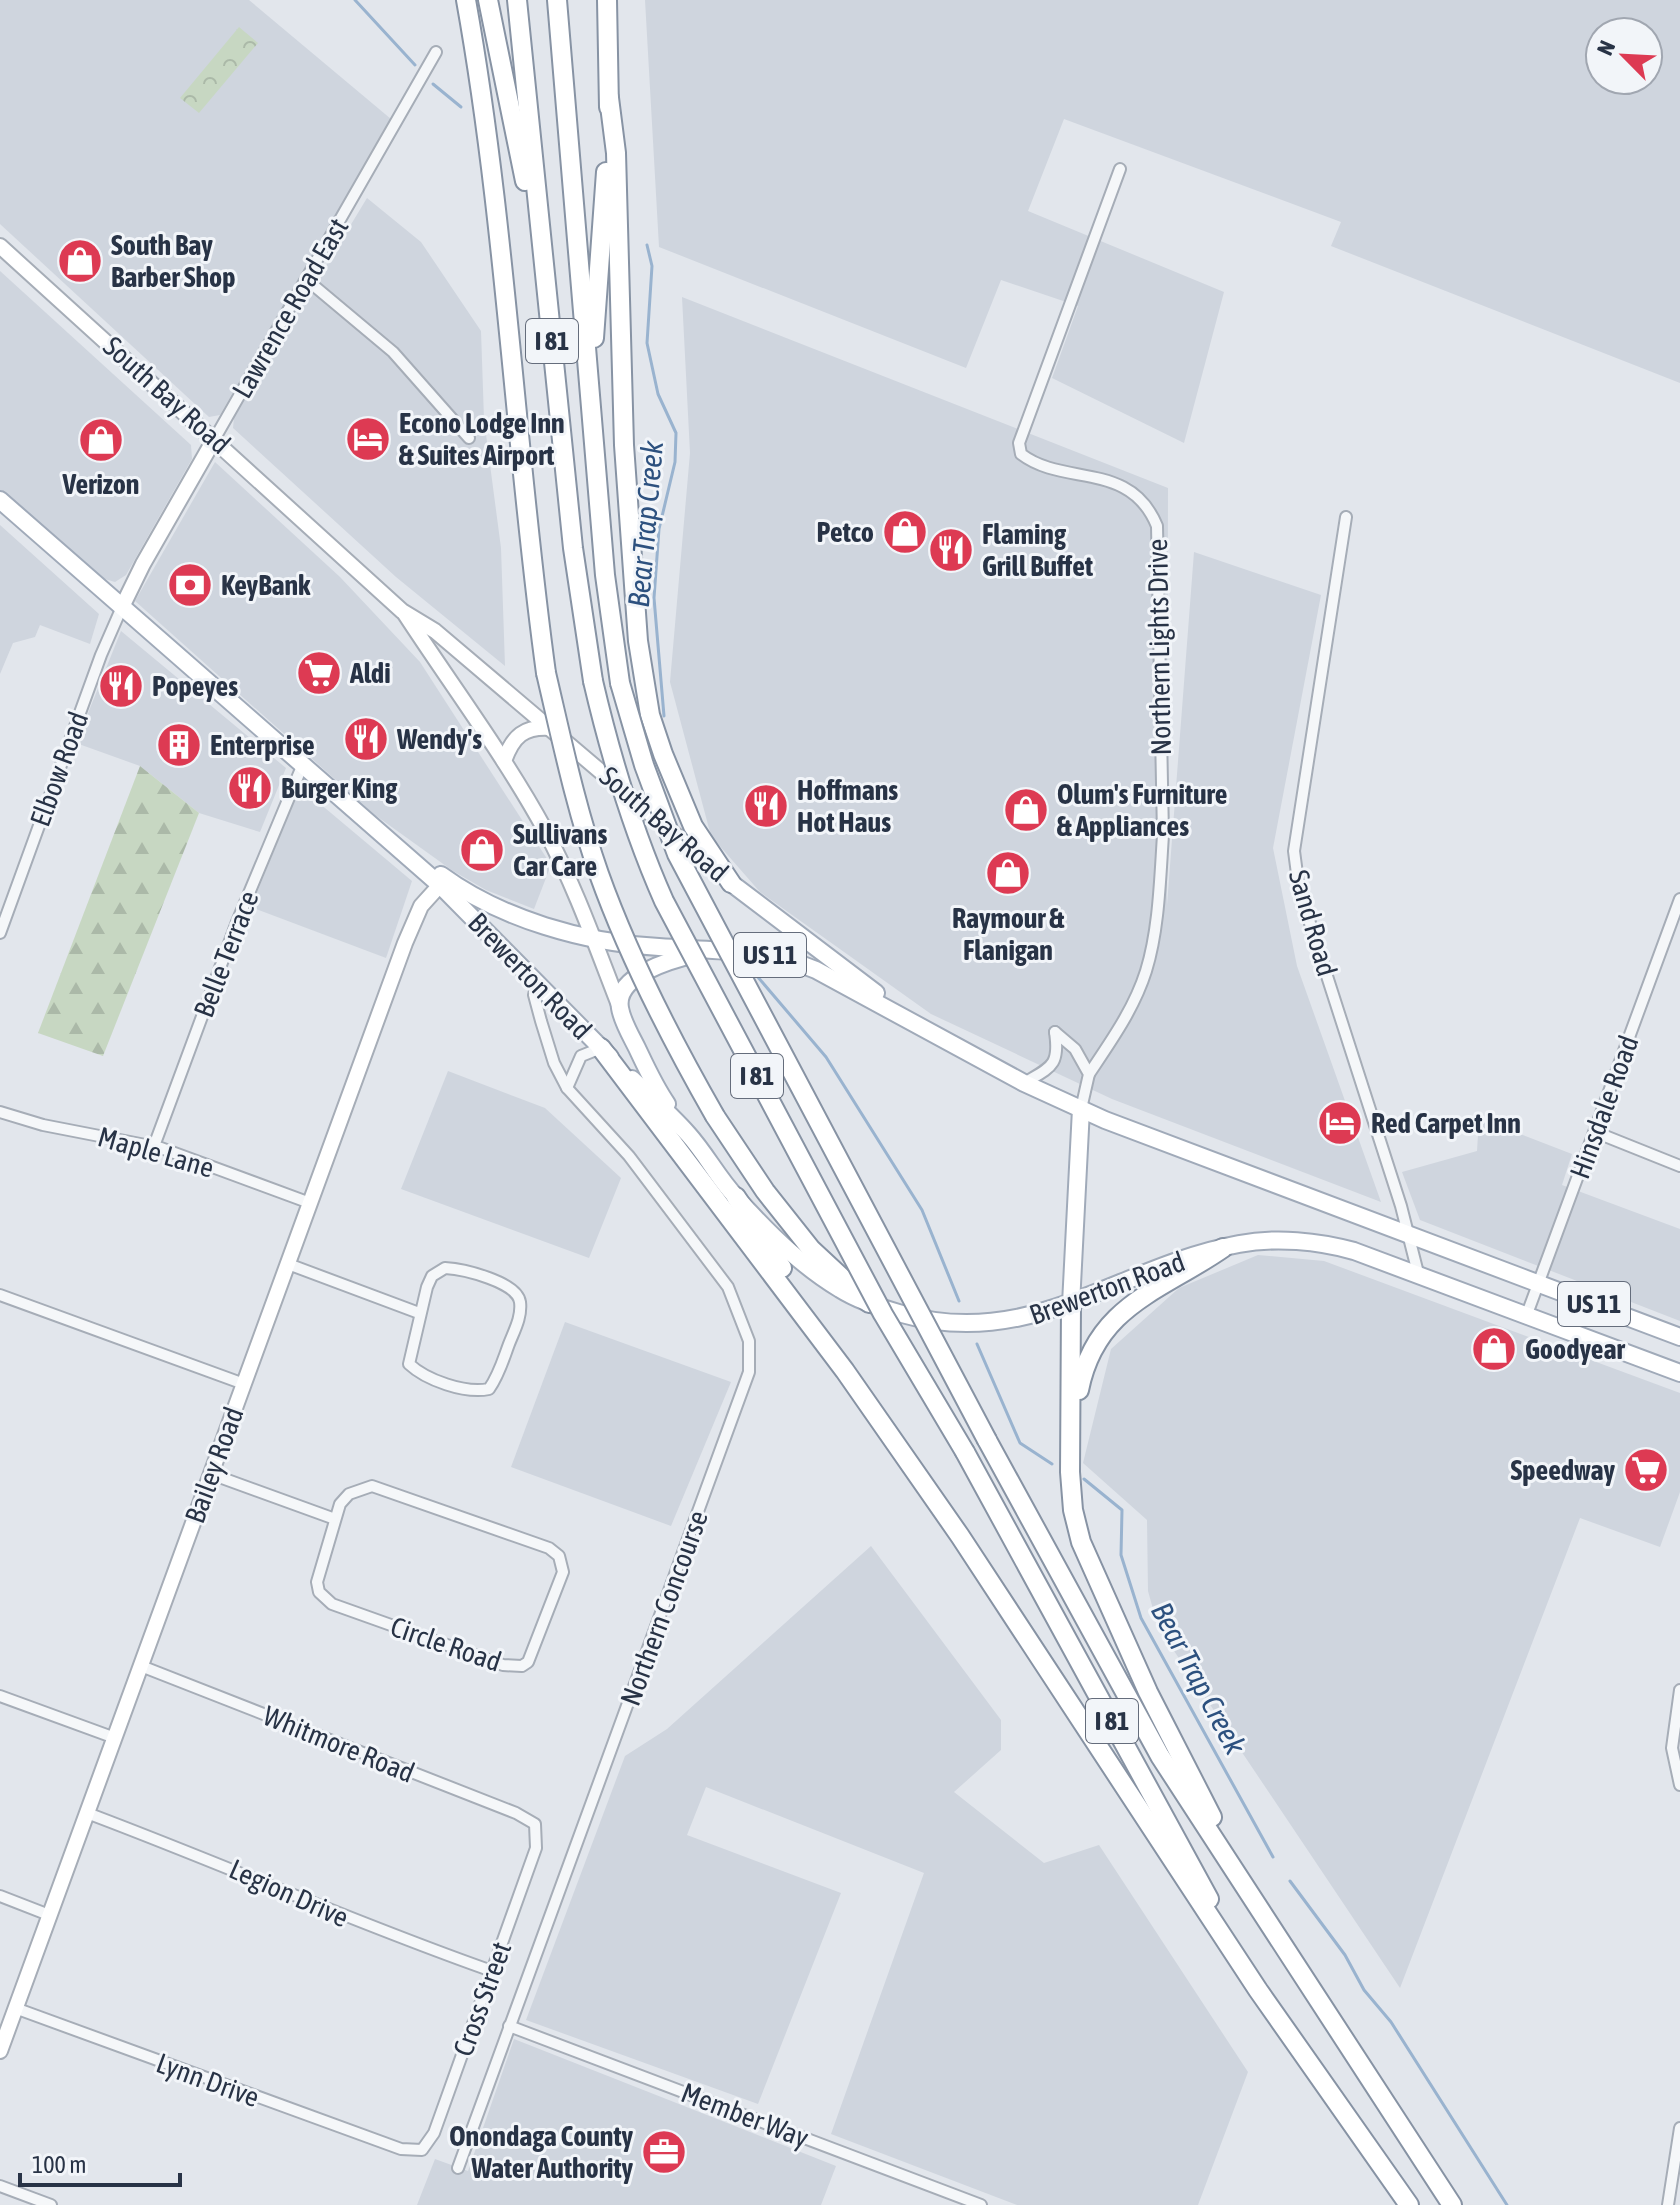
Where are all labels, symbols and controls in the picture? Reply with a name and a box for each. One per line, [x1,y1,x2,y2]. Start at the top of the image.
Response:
north arrow [1584,16,1664,96]
text: N [1591,37,1620,59]
street label: Lawrence Road East [226,212,354,404]
place label: South Bay Barber Shop [111,229,235,293]
shop icon: South Bay Barber Shop [56,237,104,285]
road number: I 81 [526,319,578,363]
street label: South Bay Road [97,330,237,460]
place label: Econo Lodge Inn & Suites Airport [399,407,565,471]
hotel icon: Econo Lodge Inn & Suites Airport [344,415,392,463]
shop icon: Verizon [77,416,125,464]
water label: Bear Trap Creek [621,439,669,609]
place label: Verizon [62,468,139,500]
shop icon: Petco [881,508,929,556]
place label: Petco [817,516,874,548]
place label: Flaming Grill Buffet [982,518,1093,582]
restaurant icon: Flaming Grill Buffet [927,526,975,574]
street label: Northern Lights Drive [1141,538,1177,756]
bank icon: KeyBank [166,561,214,609]
place label: KeyBank [221,569,311,601]
supermarket icon: Aldi [295,649,343,697]
place label: Aldi [349,657,391,689]
restaurant icon: Popeyes [97,662,145,710]
place label: Popeyes [152,670,238,702]
street label: Elbow Road [24,707,94,831]
restaurant icon: Wendy's [342,715,390,763]
building icon: Enterprise [155,721,203,769]
place label: Wendy's [396,723,482,755]
place label: Enterprise [210,729,315,761]
street label: South Bay Road [593,760,735,888]
restaurant icon: Burger King [226,764,274,812]
place label: Burger King [281,772,398,804]
place label: Hoffmans Hot Haus [797,774,898,838]
place label: Olum's Furniture & Appliances [1057,778,1228,842]
restaurant icon: Hoffmans Hot Haus [742,782,790,830]
shop icon: Olum's Furniture & Appliances [1002,786,1050,834]
place label: Sullivans Car Care [513,818,607,882]
shop icon: Sullivans Car Care [458,826,506,874]
shop icon: Raymour & Flanigan [984,849,1032,897]
street label: Sand Road [1283,866,1343,980]
street label: Belle Terrace [187,886,265,1022]
place label: Raymour & Flanigan [952,902,1064,966]
street label: Brewerton Road [462,906,598,1046]
road number: US 11 [734,933,806,977]
street label: Hinsdale Road [1563,1031,1645,1183]
road number: I 81 [731,1054,783,1098]
hotel icon: Red Carpet Inn [1316,1099,1364,1147]
place label: Red Carpet Inn [1371,1107,1521,1139]
street label: Maple Lane [94,1120,218,1184]
street label: Brewerton Road [1025,1245,1189,1331]
road number: US 11 [1558,1282,1630,1326]
shop icon: Goodyear [1470,1325,1518,1373]
place label: Goodyear [1525,1333,1625,1365]
street label: Bailey Road [178,1403,250,1527]
supermarket icon: Speedway [1622,1446,1670,1494]
place label: Speedway [1511,1454,1615,1486]
street label: Northern Concourse [614,1506,714,1710]
water label: Bear Trap Creek [1145,1596,1254,1760]
street label: Circle Road [387,1610,505,1678]
street label: Whitmore Road [259,1699,419,1789]
road number: I 81 [1086,1699,1138,1743]
street label: Legion Drive [225,1853,353,1933]
street label: Cross Street [447,1938,517,2060]
street label: Lynn Drive [152,2047,264,2113]
street label: Member Way [677,2076,813,2154]
place label: Onondaga County Water Authority [449,2120,633,2184]
office icon: Onondaga County Water Authority [640,2128,688,2176]
scale bar [20,2137,180,2187]
text: 100 m [32,2151,86,2178]

